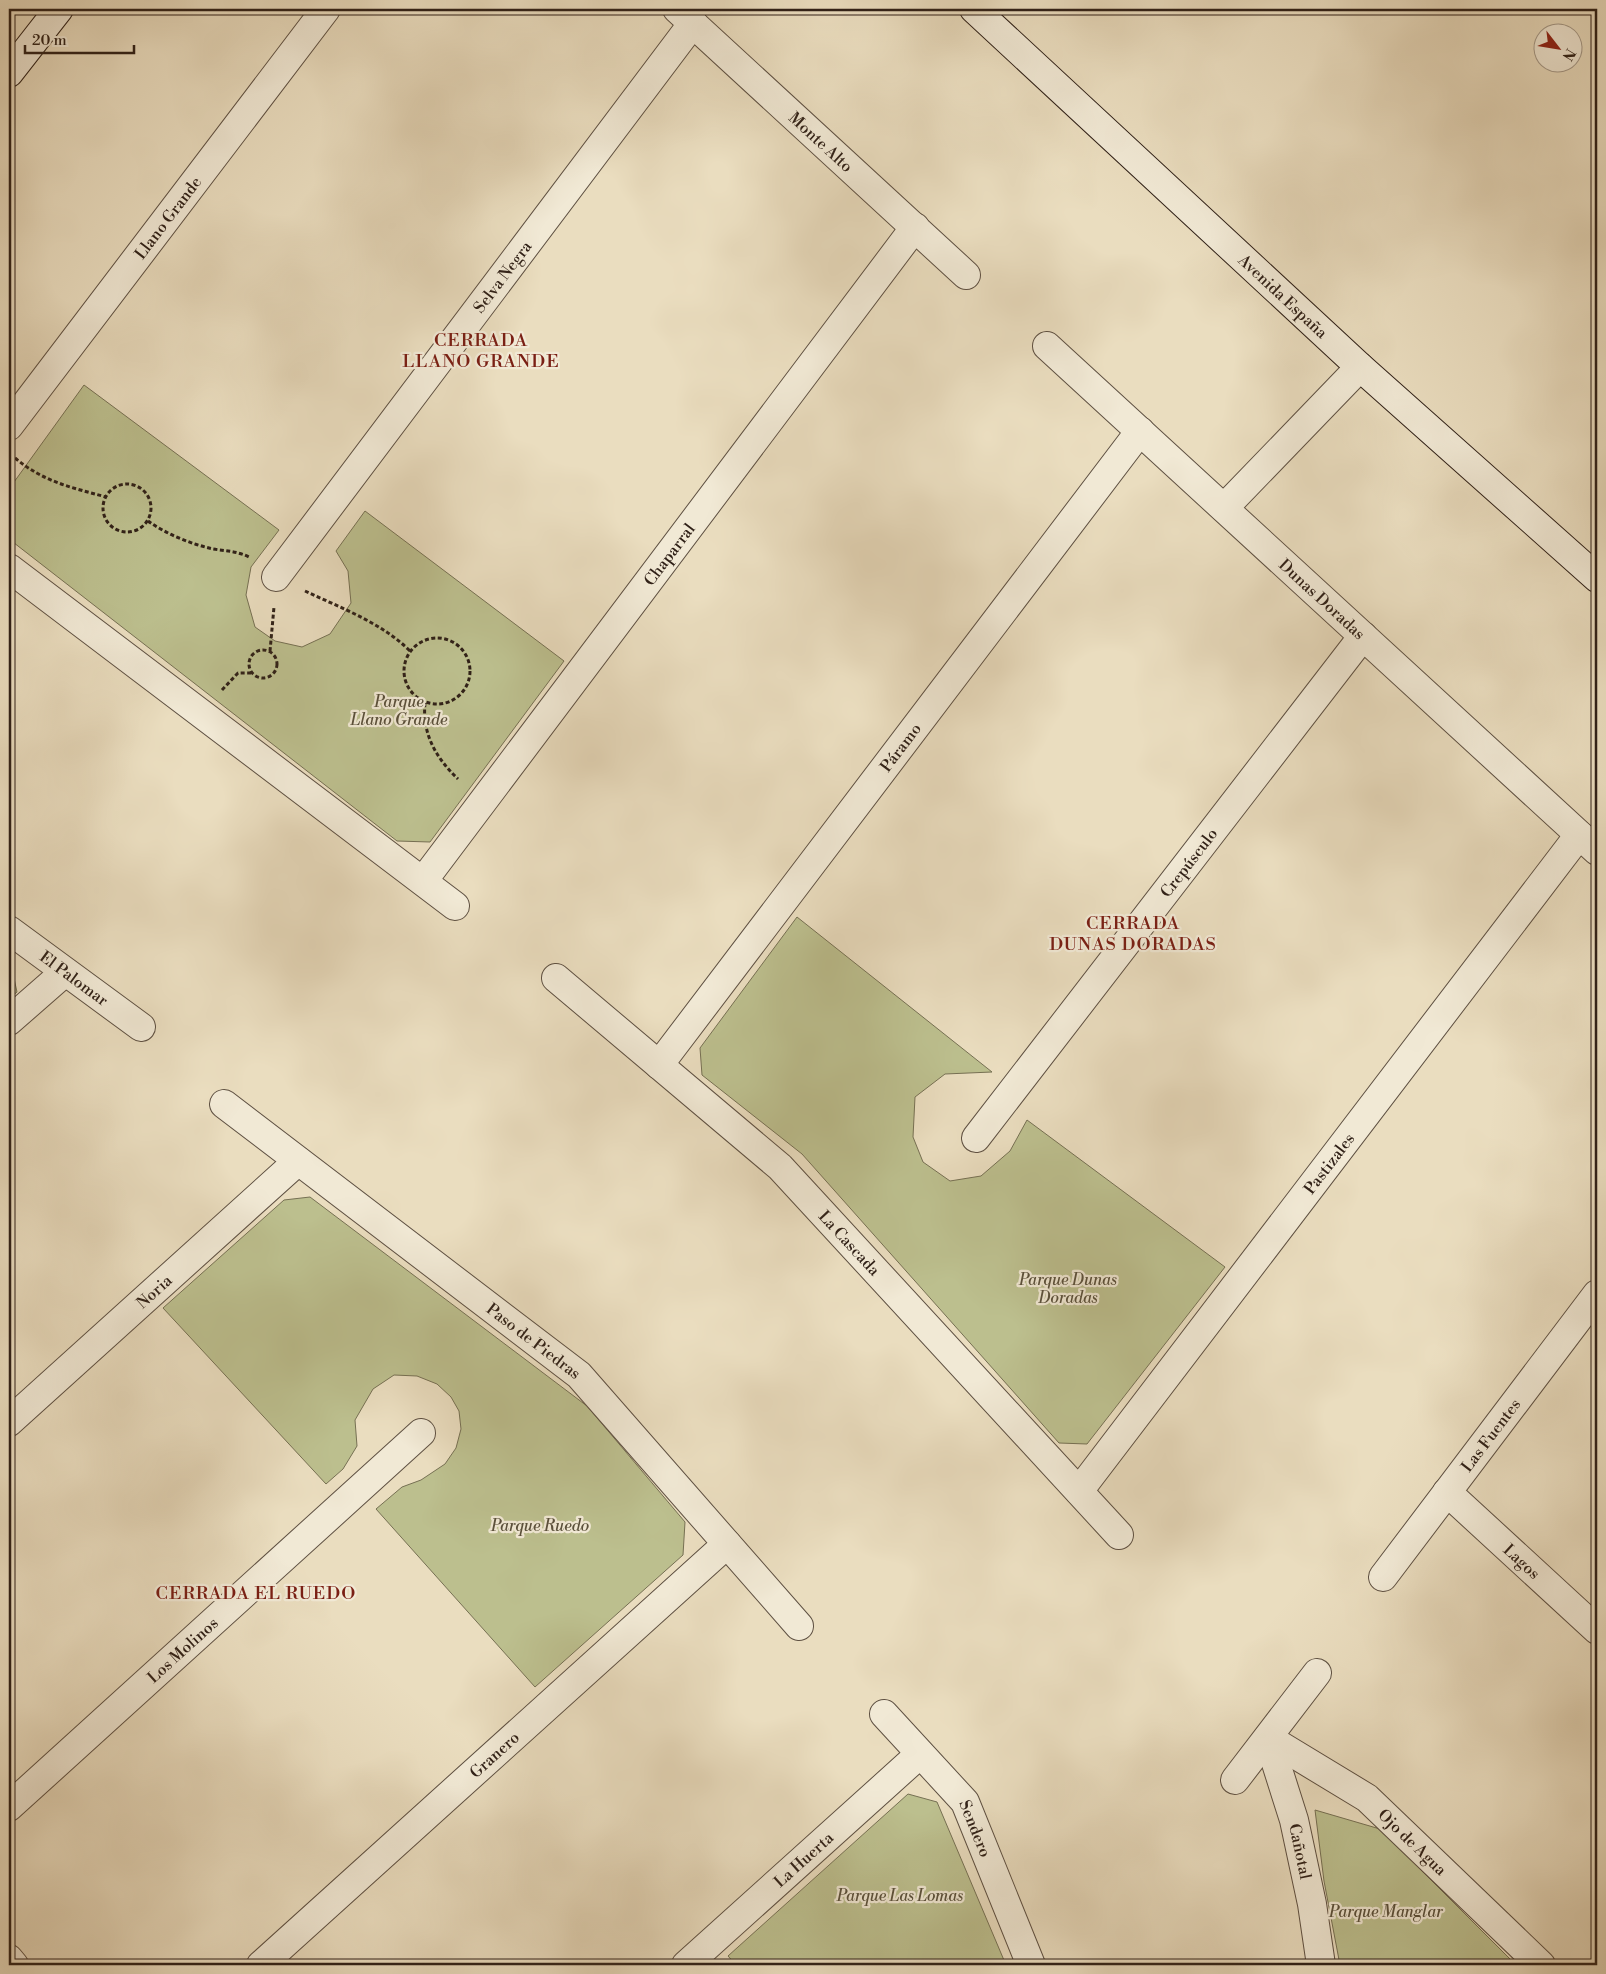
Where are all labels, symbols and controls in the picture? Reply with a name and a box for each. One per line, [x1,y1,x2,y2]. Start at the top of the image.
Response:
scale bar [25,22,134,54]
north arrow [1534,22,1584,72]
text: 20 m [32,31,67,50]
text: N [1558,45,1579,64]
street label: Monte Alto [784,108,857,177]
street label: Llano Grande [130,173,206,263]
street label: Selva Negra [469,237,537,317]
street label: Avenida España [1233,250,1332,344]
district label: CERRADA LLANO GRANDE [402,329,560,373]
street label: Chaparral [640,519,700,590]
street label: Dunas Doradas [1274,555,1369,644]
park label: Parque Llano Grande [350,692,448,730]
street label: Páramo [876,719,926,776]
street label: Crepúsculo [1156,824,1222,902]
district label: CERRADA DUNAS DORADAS [1049,912,1217,956]
street label: El Palomar [35,947,112,1011]
street label: Pastizales [1300,1129,1359,1199]
street label: La Cascada [814,1207,885,1281]
street label: Noria [132,1270,177,1313]
park label: Parque Dunas Doradas [1018,1270,1117,1308]
street label: Paso de Piedras [482,1299,585,1384]
street label: Las Fuentes [1457,1395,1525,1476]
park label: Parque Ruedo [490,1516,589,1536]
street label: Lagos [1499,1540,1544,1584]
district label: CERRADA EL RUEDO [156,1582,356,1605]
street label: Los Molinos [143,1613,222,1688]
street label: Granero [466,1728,524,1783]
street label: Sendero [954,1797,995,1860]
street label: Ojo de Agua [1373,1805,1451,1881]
street label: Cañotal [1284,1822,1315,1881]
street label: La Huerta [770,1827,839,1892]
park label: Parque Las Lomas [836,1886,963,1906]
park label: Parque Manglar [1328,1902,1444,1922]

